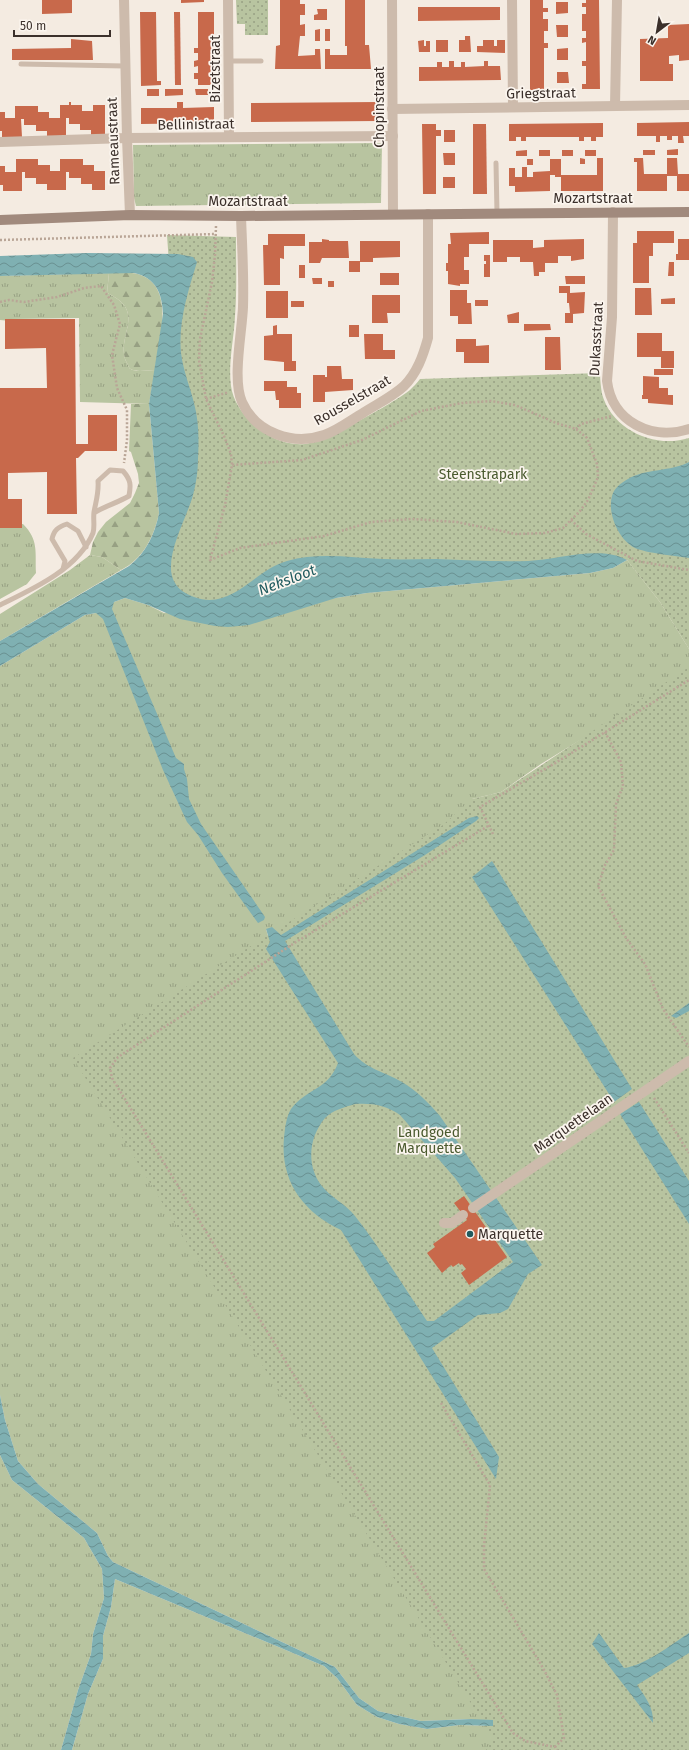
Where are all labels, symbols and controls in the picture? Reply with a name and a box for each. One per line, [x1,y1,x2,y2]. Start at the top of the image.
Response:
scale bar [14,12,110,38]
north arrow [637,12,677,52]
text: 50 m [20,19,46,33]
text: N [646,33,659,48]
street label: Bizetstraat [207,34,224,103]
street label: Chopinstraat [371,65,388,148]
street label: Griegstraat [506,84,577,103]
street label: Rameaustraat [103,96,124,185]
street label: Bellinistraat [157,115,236,134]
street label: Mozartstraat [553,190,634,207]
street label: Mozartstraat [208,193,289,210]
street label: Dukasstraat [586,300,607,377]
street label: Rousselstraat [311,371,395,429]
park label: Steenstrapark [439,466,528,483]
water label: Neksloot [256,561,319,599]
street label: Marquettelaan [530,1090,616,1157]
park label: Landgoed Marquette [396,1124,462,1157]
place label: Marquette [478,1226,543,1243]
marker: Marquette [465,1229,475,1239]

